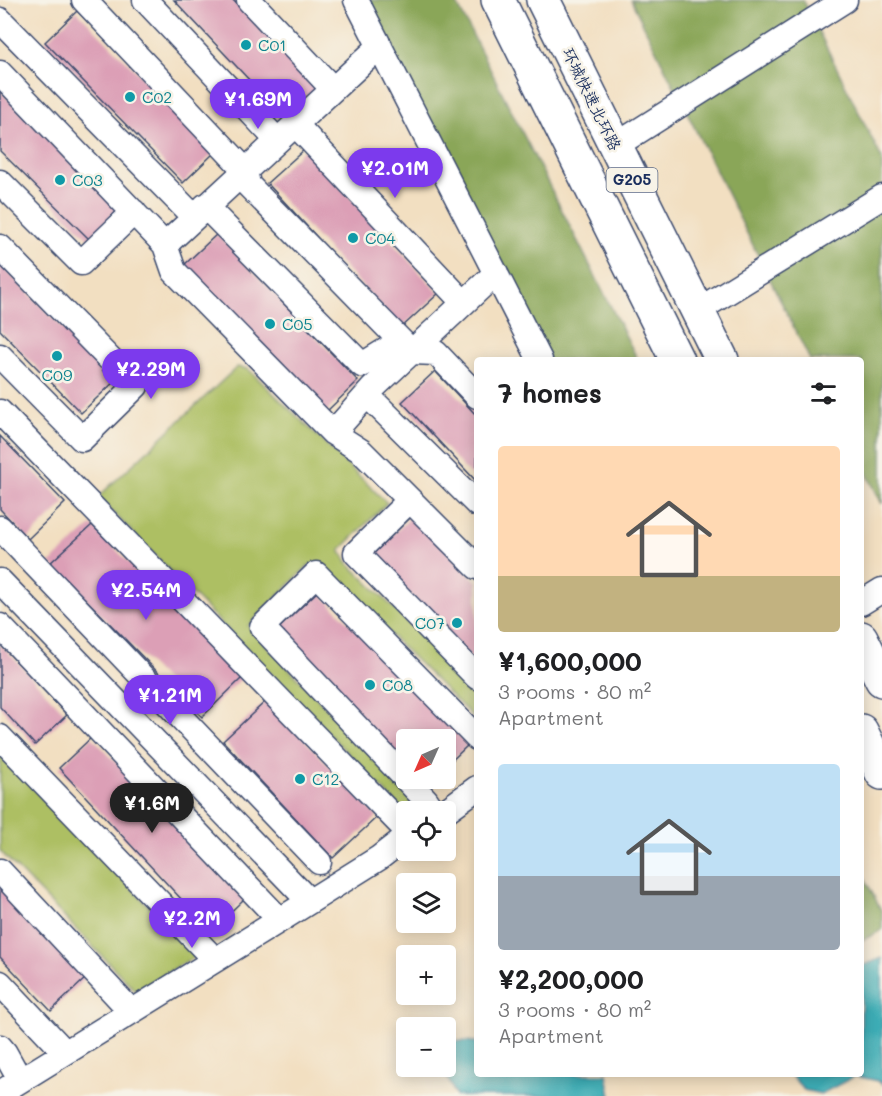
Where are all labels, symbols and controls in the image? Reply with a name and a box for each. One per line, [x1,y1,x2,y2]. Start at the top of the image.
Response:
place label: C01 [258,34,286,55]
marker: C01 [239,38,253,52]
street label: 环城快速北环路 [558,44,626,154]
pin: ¥1.69M [209,79,307,130]
text: ¥1.69M [224,85,292,111]
place label: C02 [142,86,172,107]
marker: C02 [123,90,137,104]
pin: ¥2.01M [346,148,444,199]
text: ¥2.01M [361,154,429,180]
road number: G205 [606,168,658,192]
place label: C03 [72,169,103,190]
marker: C03 [53,173,67,187]
place label: C04 [365,227,396,248]
marker: C04 [346,231,360,245]
place label: C05 [282,313,313,334]
marker: C05 [263,317,277,331]
marker: C09 [50,349,64,363]
pin: ¥2.29M [102,349,200,400]
text: ¥2.29M [116,355,186,381]
place label: C09 [42,364,72,385]
text: 7 homes [498,376,602,410]
icon: filters [807,377,840,410]
icon: home [615,485,723,593]
pin: ¥2.54M [97,570,195,621]
text: ¥2.54M [111,576,181,602]
place label: C07 [415,612,445,633]
marker: C07 [450,616,464,630]
text: ¥1,600,000 [498,644,642,678]
place label: C08 [382,674,413,695]
pin: ¥1.21M [121,675,219,726]
marker: C08 [363,678,377,692]
text: 3 rooms · 80 m² [498,678,651,704]
text: ¥1.21M [138,681,202,707]
text: Apartment [498,704,604,730]
north arrow [396,729,456,789]
map controls [396,729,456,1077]
place label: C12 [312,768,340,789]
marker: C12 [293,772,307,786]
pin: ¥1.6M [110,783,194,834]
text: ¥1.6M [124,789,180,815]
button: locate [396,801,456,861]
icon: home [615,803,723,911]
button: layers [396,873,456,933]
pin: ¥2.2M [150,898,234,949]
text: ¥2.2M [163,904,221,930]
button: + [396,945,456,1005]
text: ¥2,200,000 [498,962,644,996]
text: 3 rooms · 80 m² [498,996,651,1022]
button: − [396,1017,456,1077]
text: Apartment [498,1022,604,1048]

